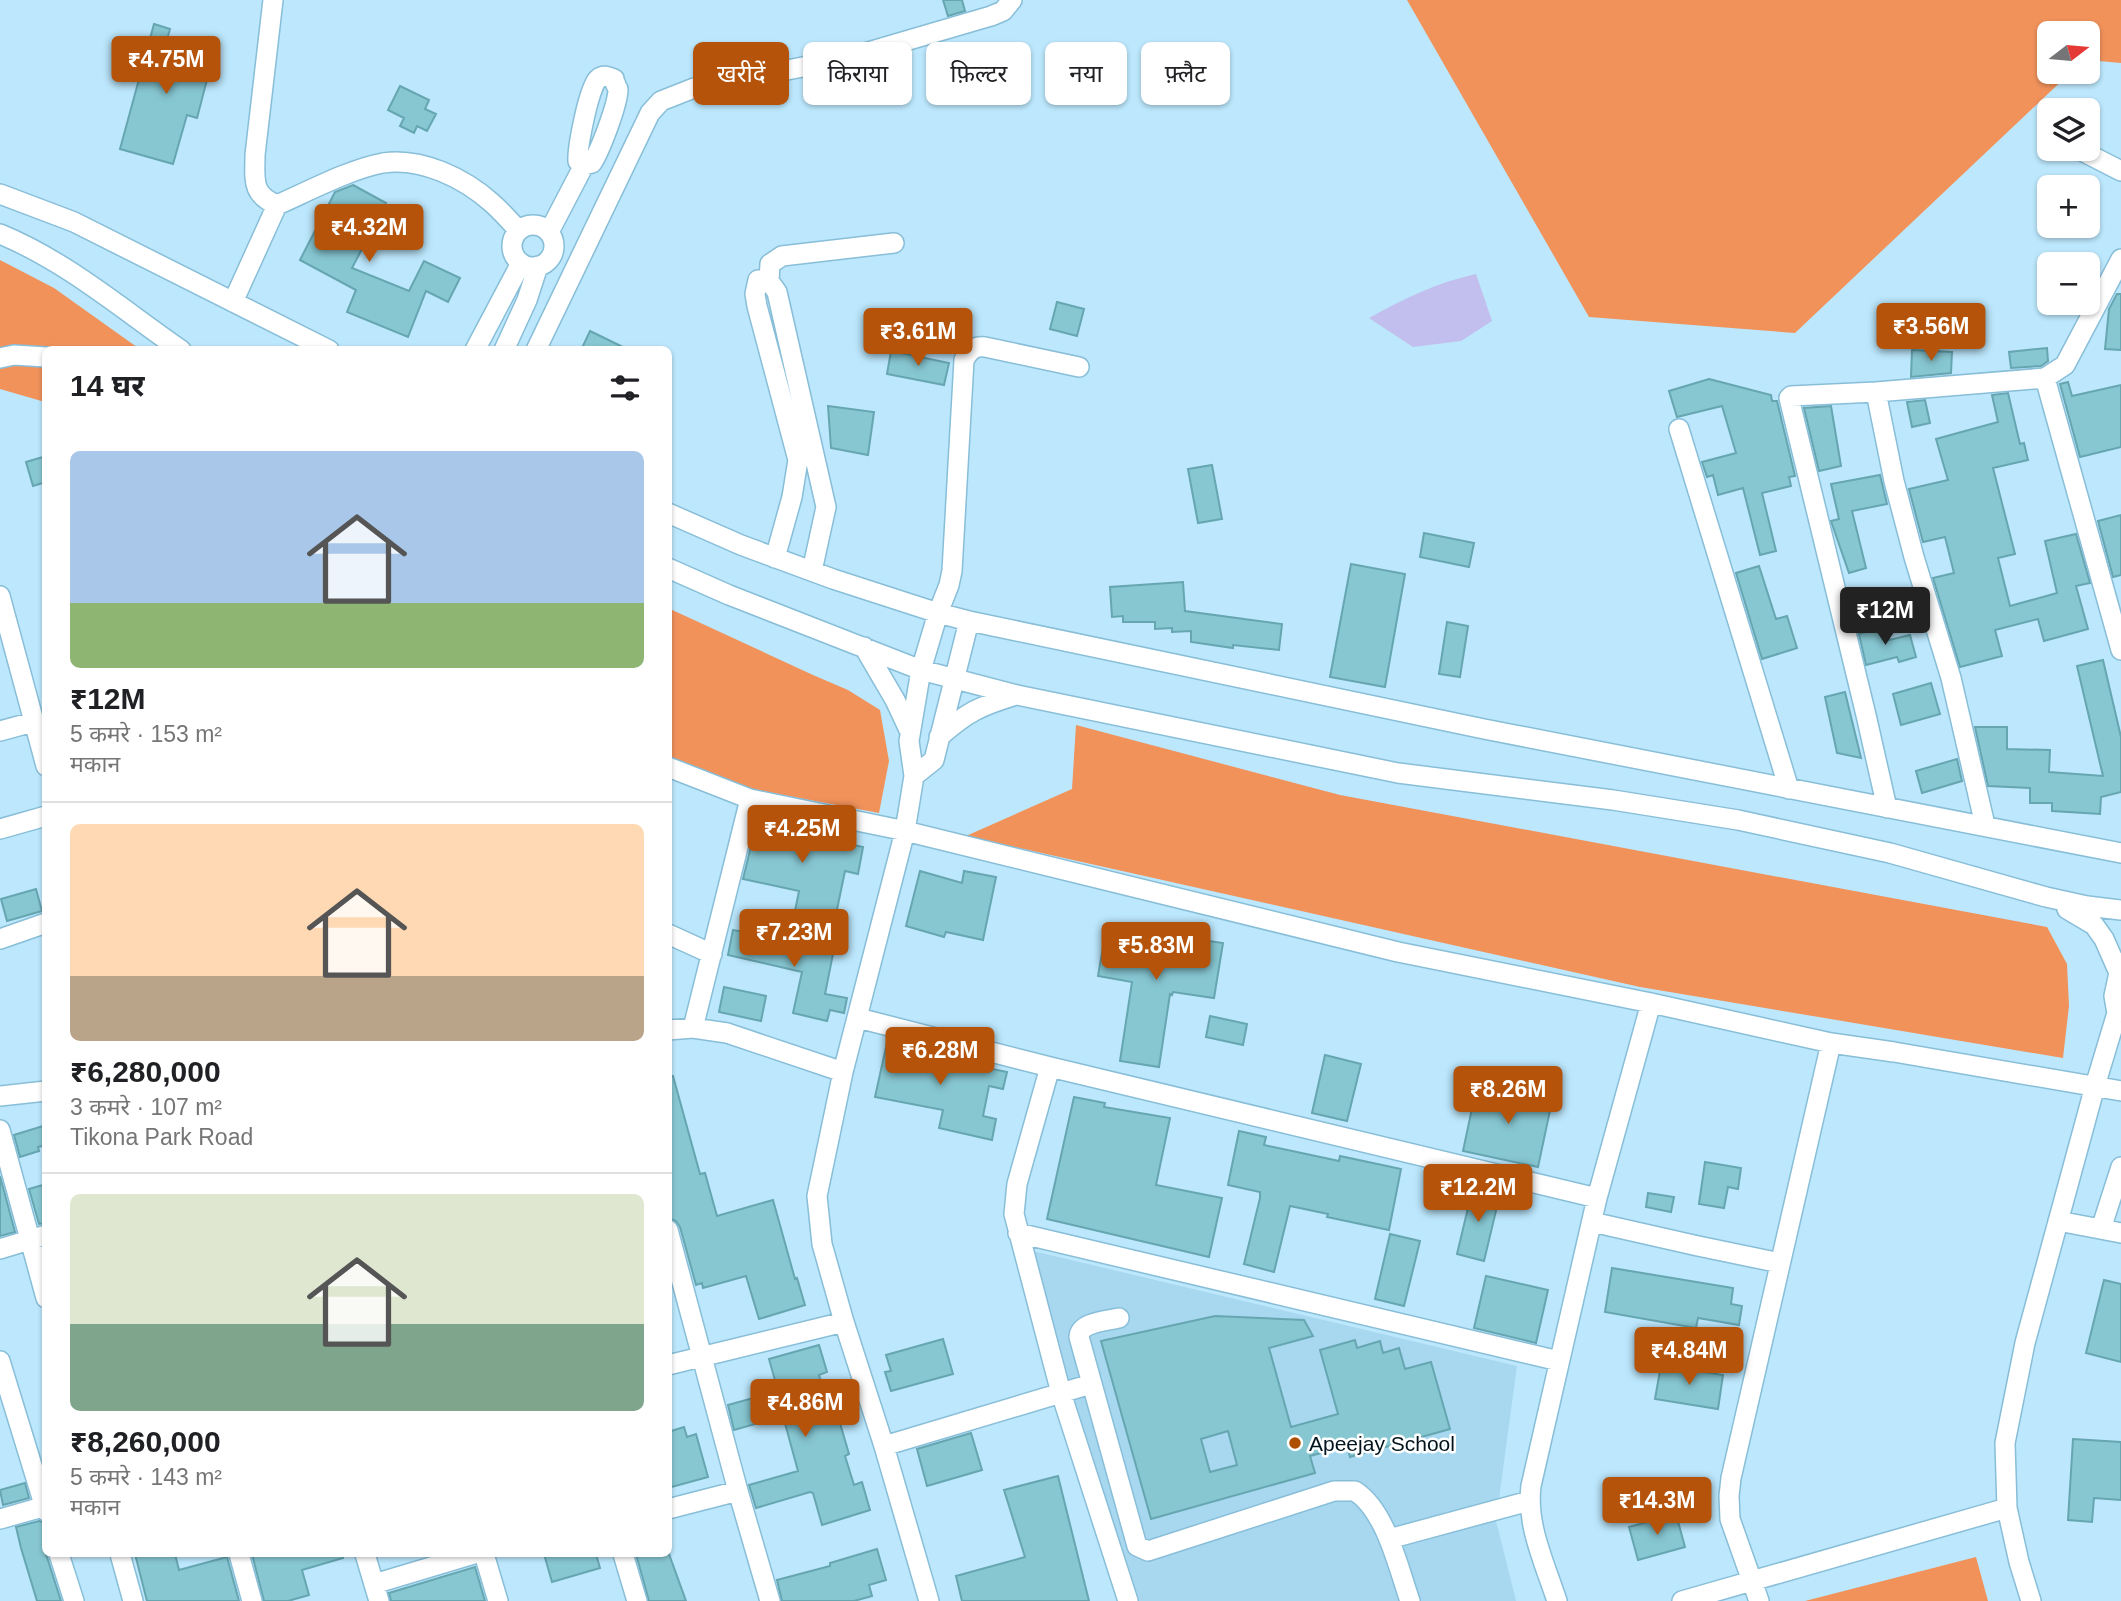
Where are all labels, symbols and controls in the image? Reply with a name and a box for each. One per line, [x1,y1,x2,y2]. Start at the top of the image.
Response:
north arrow [2037,21,2100,84]
map controls [2037,21,2100,315]
pin: ₹4.75M [109,36,223,96]
chip: खरीदें [693,42,789,105]
chip: किराया [803,42,912,105]
chip: फ़िल्टर [926,42,1031,105]
chip: नया [1045,42,1127,105]
chip: फ़्लैट [1141,42,1230,105]
text: ₹4.75M [127,46,205,72]
button: layers [2037,98,2100,161]
button: + [2037,175,2100,238]
pin: ₹4.32M [312,204,426,264]
text: ₹4.32M [330,214,408,240]
button: − [2037,252,2100,315]
pin: ₹3.56M [1874,304,1988,363]
pin: ₹3.61M [861,308,975,368]
text: ₹3.56M [1892,313,1970,339]
text: ₹3.61M [879,318,957,344]
text: 14 घर [70,369,144,402]
icon: filters [606,369,644,407]
icon: home [294,496,420,622]
pin: ₹12M [1844,588,1926,647]
text: ₹12M [1856,597,1914,623]
text: ₹12M [70,682,146,715]
text: 5 कमरे · 153 m² [70,721,222,747]
text: मकान [70,751,120,777]
pin: ₹4.25M [745,806,859,865]
text: ₹4.25M [763,815,841,841]
icon: home [294,870,420,996]
pin: ₹7.23M [737,909,851,969]
text: ₹7.23M [755,919,833,945]
pin: ₹5.83M [1099,922,1213,982]
text: ₹5.83M [1117,932,1195,958]
pin: ₹6.28M [883,1028,997,1087]
text: ₹6.28M [901,1037,979,1063]
text: ₹6,280,000 [70,1055,221,1088]
pin: ₹8.26M [1451,1066,1565,1126]
text: ₹8.26M [1469,1076,1547,1102]
text: 3 कमरे · 107 m² [70,1094,222,1120]
text: Tikona Park Road [70,1124,253,1150]
pin: ₹12.2M [1421,1164,1535,1224]
text: ₹12.2M [1439,1174,1517,1200]
icon: home [294,1239,420,1365]
pin: ₹4.84M [1632,1328,1746,1387]
text: ₹4.84M [1650,1337,1728,1363]
pin: ₹4.86M [748,1380,862,1439]
text: ₹4.86M [766,1389,844,1415]
text: ₹8,260,000 [70,1425,221,1458]
place label: Apeejay School [1309,1432,1455,1455]
marker: Apeejay School [1287,1435,1303,1451]
text: 5 कमरे · 143 m² [70,1464,222,1490]
pin: ₹14.3M [1600,1478,1714,1537]
text: ₹14.3M [1618,1487,1696,1513]
text: मकान [70,1494,120,1520]

